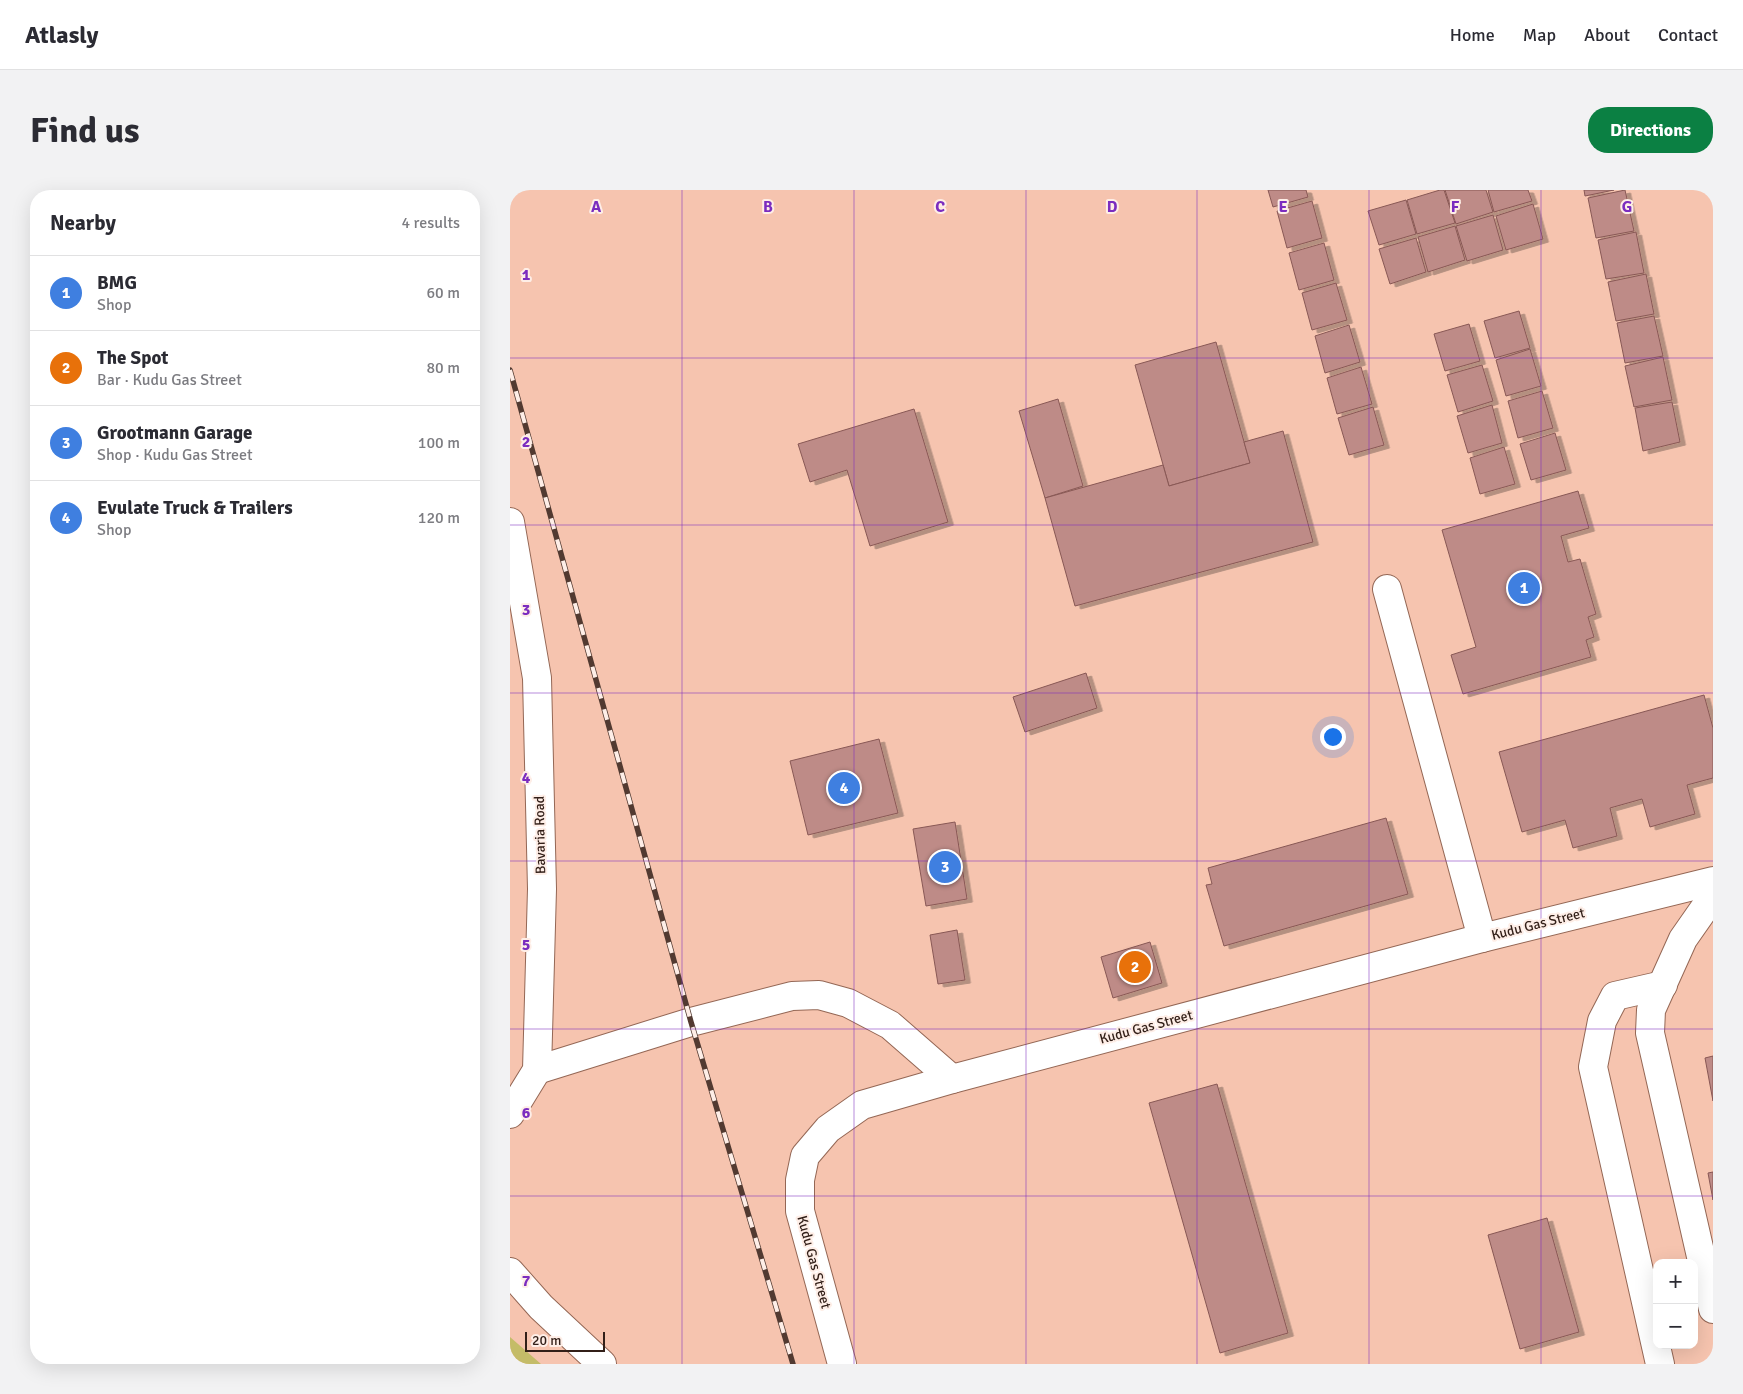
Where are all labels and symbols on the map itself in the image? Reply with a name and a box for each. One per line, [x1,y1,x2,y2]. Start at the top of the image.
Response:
text: A [591,197,602,217]
text: B [763,197,773,217]
text: C [935,197,945,217]
text: D [1107,197,1118,217]
text: E [1278,197,1288,217]
text: F [1451,197,1460,217]
text: G [1622,197,1632,217]
text: 1 [522,265,531,285]
text: 2 [522,432,530,452]
pin: 1 [1508,569,1540,607]
text: 3 [522,600,530,620]
your location [1320,724,1346,750]
text: 4 [522,768,531,788]
pin: 4 [828,769,860,807]
street label: Bavaria Road [531,796,549,874]
pin: 3 [929,848,961,886]
street label: Kudu Gas Street [1490,904,1587,944]
text: 5 [522,935,530,955]
pin: 2 [1119,948,1151,986]
street label: Kudu Gas Street [1098,1006,1195,1048]
text: 6 [522,1103,531,1123]
street label: Kudu Gas Street [793,1214,835,1311]
text: 7 [522,1271,531,1291]
scale bar [525,1329,605,1352]

